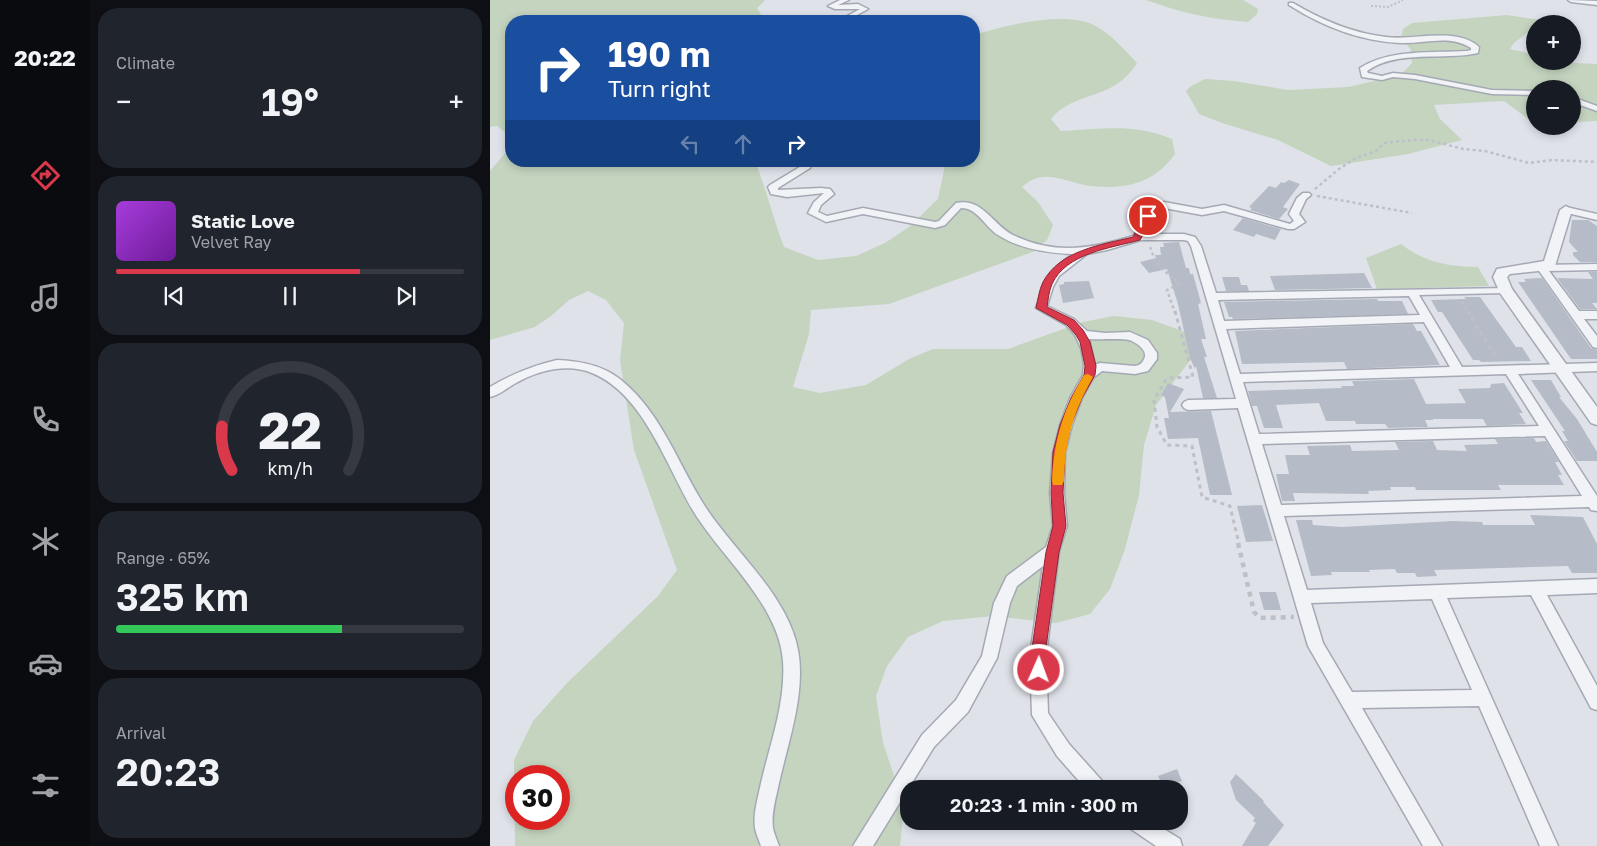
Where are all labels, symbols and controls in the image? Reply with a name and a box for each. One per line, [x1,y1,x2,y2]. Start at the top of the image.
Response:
map controls [1526,15,1581,135]
button: + [1526,15,1581,70]
text: 190 m [608,33,710,75]
icon: right [525,35,590,100]
text: 20:22 [14,44,76,71]
text: Climate [116,53,175,73]
text: Turn right [608,75,711,102]
text: 19° [261,79,319,124]
button: − [1526,80,1581,135]
text: − [116,85,131,118]
text: + [449,85,464,118]
icon: left [676,130,704,158]
icon: ahead [729,130,757,158]
icon: right [782,130,810,158]
icon: directions [28,158,63,193]
pin [1127,195,1169,237]
icon: arrive [1134,202,1162,230]
text: Static Love [191,209,295,232]
text: Velvet Ray [191,232,272,252]
icon: music [28,280,63,315]
icon: previous [160,282,188,310]
icon: pause [276,282,304,310]
icon: next [392,282,420,310]
text: 22 [258,398,322,460]
icon: phone [28,402,63,437]
text: km/h [267,457,313,479]
icon: climate [28,524,63,559]
text: Range · 65% [116,548,210,568]
text: 325 km [116,574,249,619]
position arrow [1012,643,1064,695]
icon: car [28,646,63,681]
text: Arrival [116,723,166,743]
text: 20:23 [116,749,221,794]
speed limit sign: 30 [505,765,570,830]
icon: filters [28,768,63,803]
text: 20:23 · 1 min · 300 m [950,793,1138,816]

